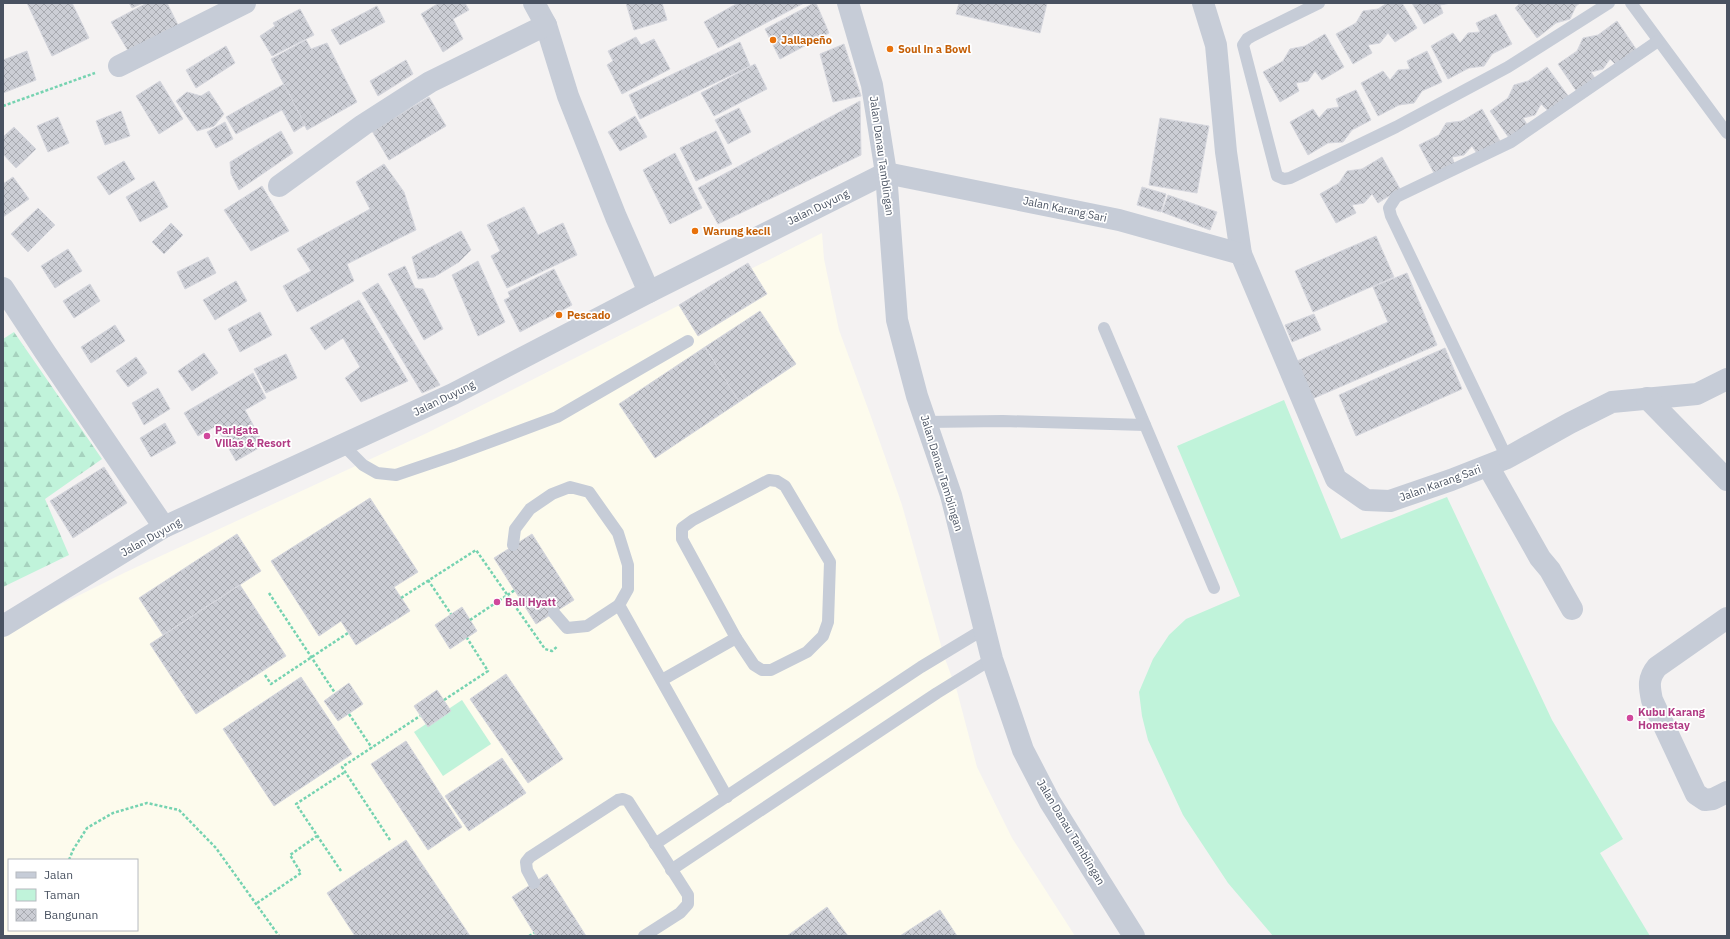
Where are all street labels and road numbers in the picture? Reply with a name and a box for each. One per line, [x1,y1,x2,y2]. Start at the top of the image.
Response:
street label: Jalan Danau Tamblingan [867,95,897,217]
street label: Jalan Duyung [785,186,851,228]
street label: Jalan Karang Sari [1022,193,1108,225]
street label: Jalan Duyung [411,377,477,419]
street label: Jalan Danau Tamblingan [918,413,966,533]
street label: Jalan Karang Sari [1397,462,1483,504]
street label: Jalan Duyung [118,515,184,559]
street label: Jalan Danau Tamblingan [1034,777,1108,887]

